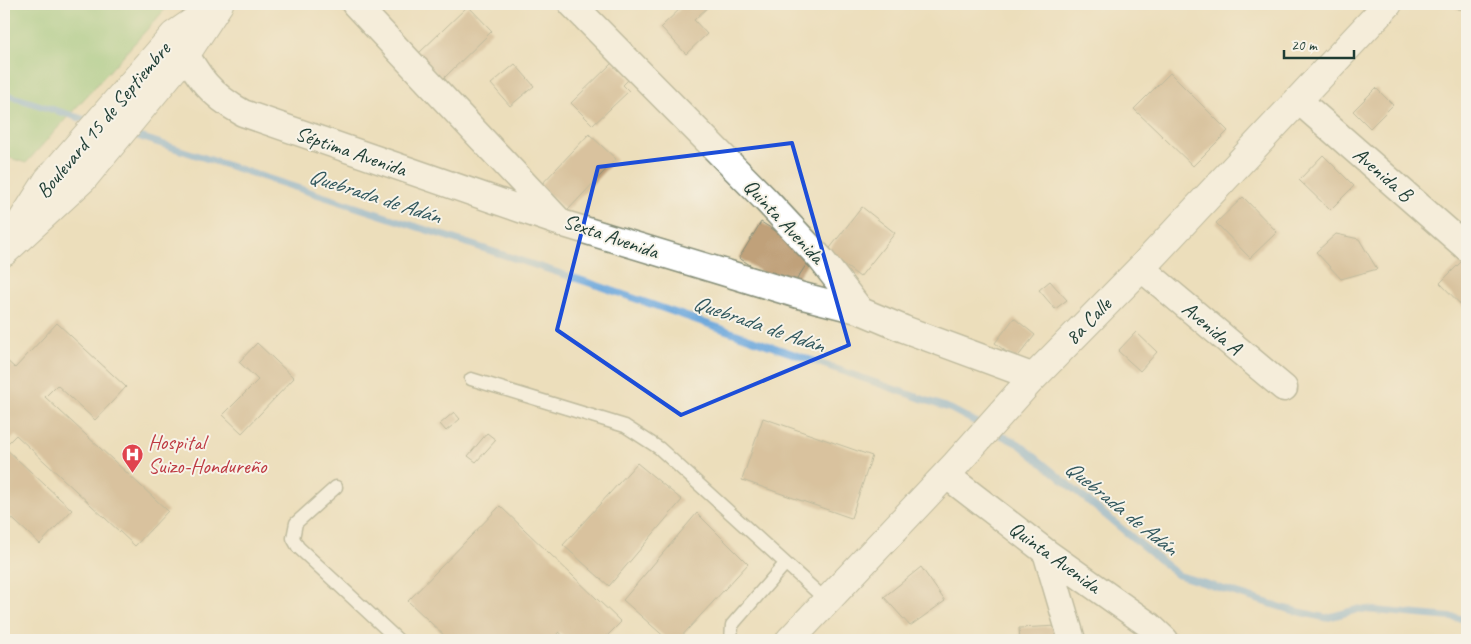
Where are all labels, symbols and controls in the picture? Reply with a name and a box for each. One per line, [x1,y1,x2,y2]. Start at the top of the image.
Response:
scale bar [1284,28,1354,60]
street label: Boulevard 15 de Septiembre [30,36,177,203]
text: 20 m [1291,36,1318,55]
street label: Séptima Avenida [292,120,411,183]
street label: Avenida B [1348,141,1420,208]
water label: Quebrada de Adán [305,162,446,231]
street label: Quinta Avenida [738,173,832,271]
street label: Sexta Avenida [560,208,663,265]
water label: Quebrada de Adán [689,288,830,360]
street label: 8a Calle [1059,291,1118,350]
street label: Avenida A [1177,296,1248,361]
place label: Hospital Suizo-Hondureño [148,429,268,479]
hospital icon: Hospital Suizo-Hondureño [120,442,144,473]
water label: Quebrada de Adán [1059,454,1185,563]
street label: Quinta Avenida [1004,515,1108,600]

